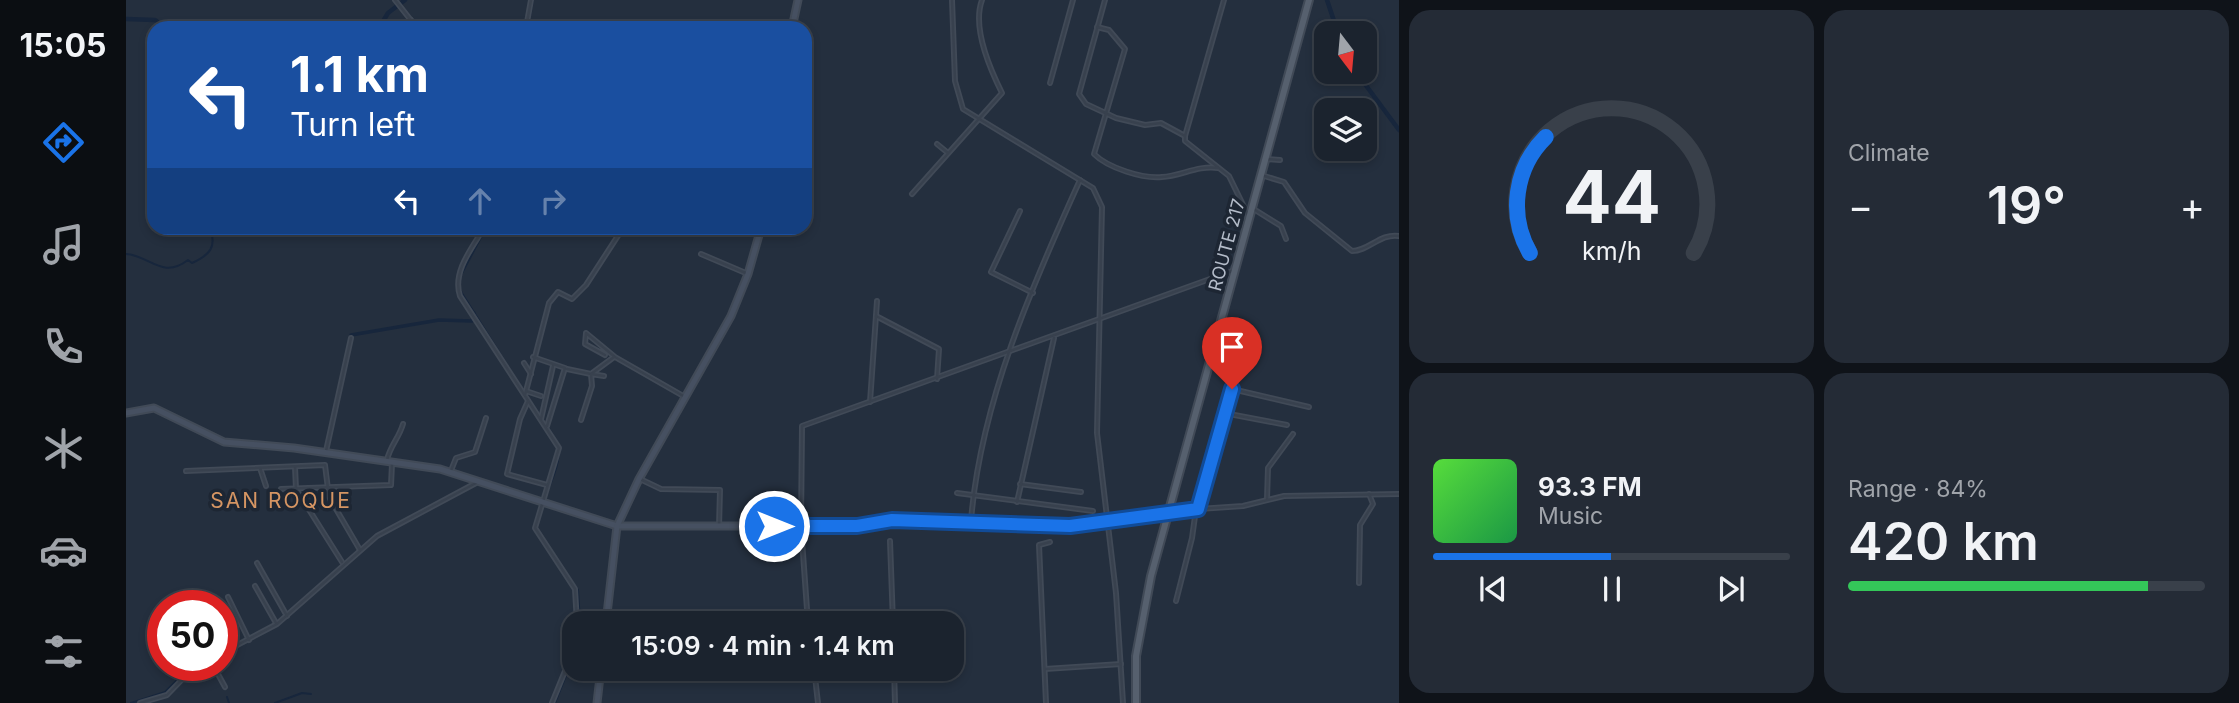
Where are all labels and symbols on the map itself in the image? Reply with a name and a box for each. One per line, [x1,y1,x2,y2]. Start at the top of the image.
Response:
north arrow [1314,21,1377,84]
street label: ROUTE 217 [1204,196,1249,293]
pin [1202,317,1262,389]
district label: SAN ROQUE [210,488,352,513]
position arrow [737,489,811,563]
speed limit sign: 50 [147,590,238,681]

